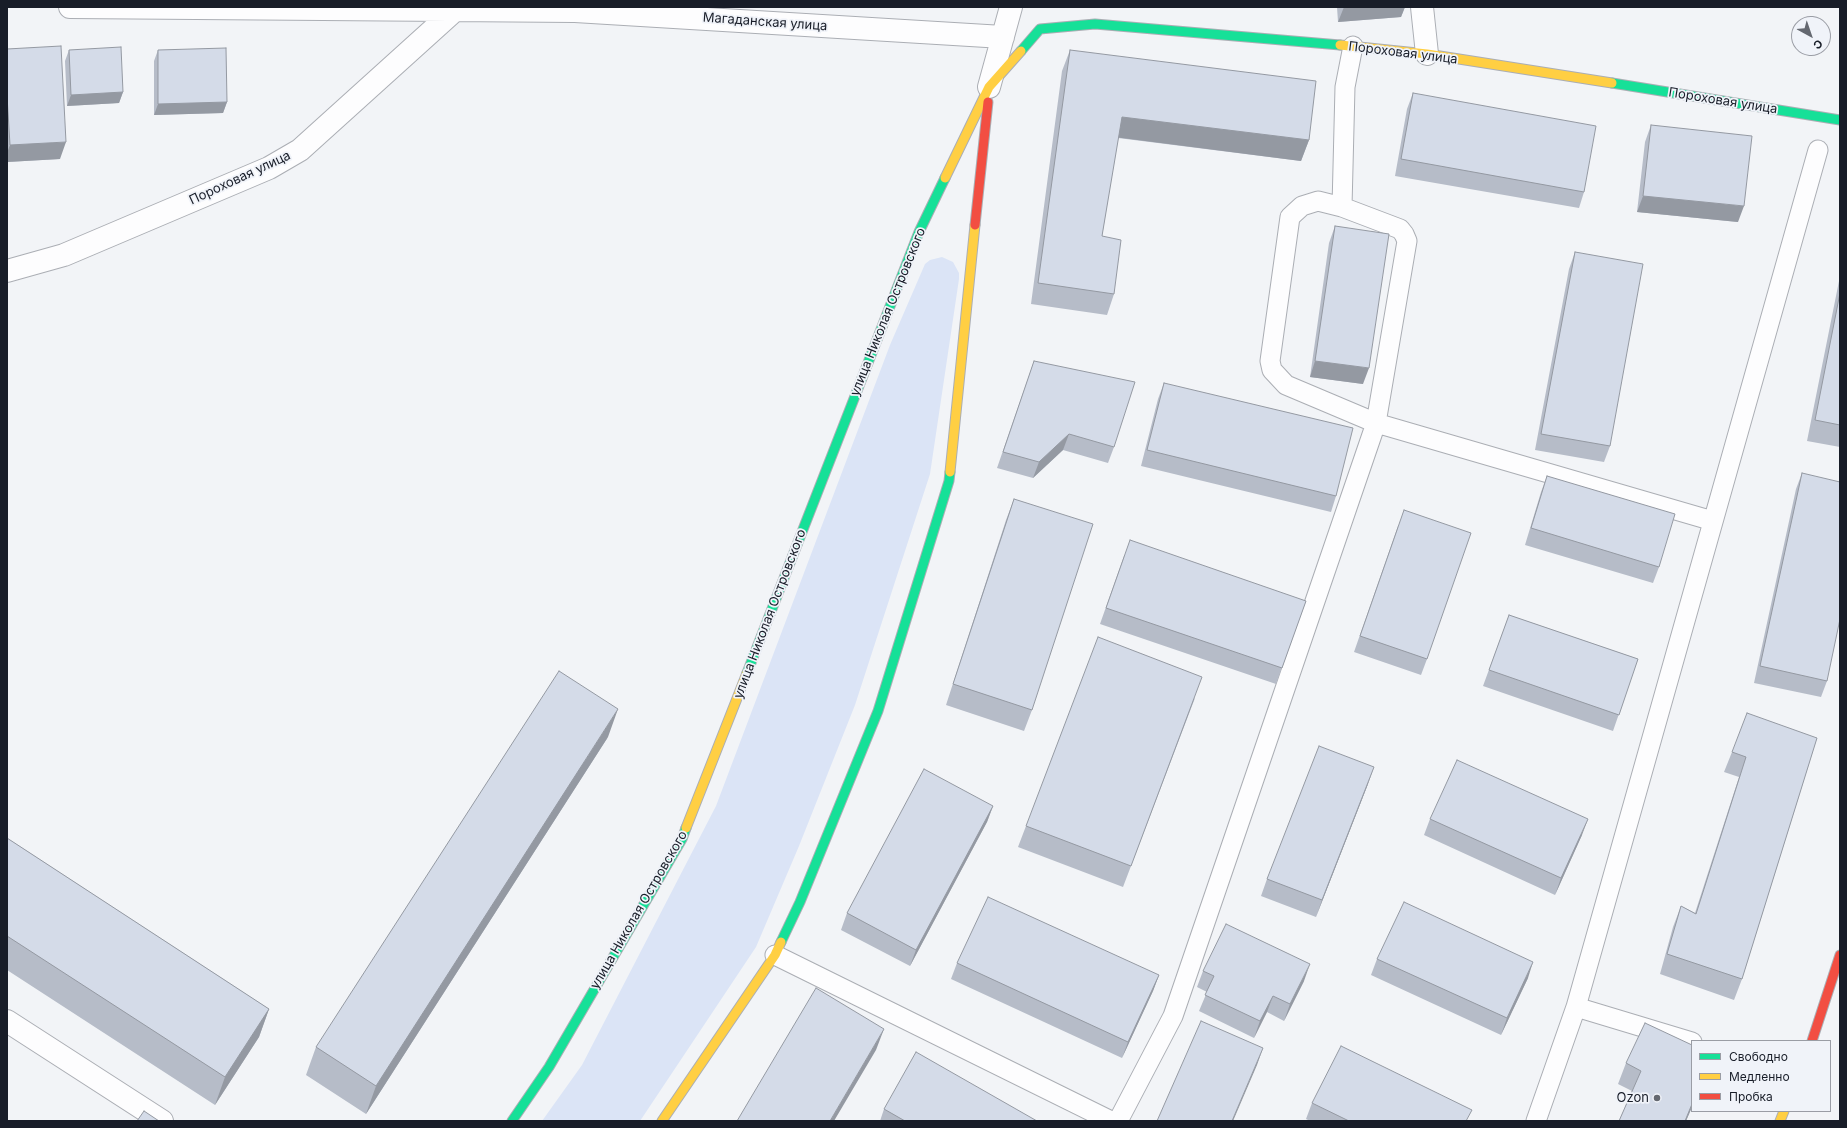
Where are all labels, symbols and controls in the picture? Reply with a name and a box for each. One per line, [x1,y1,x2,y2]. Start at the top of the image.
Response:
street label: Магаданская улица [702,10,828,34]
north arrow [1791,16,1831,56]
text: С [1810,36,1826,52]
street label: Пороховая улица [1347,39,1459,67]
street label: Пороховая улица [1667,85,1779,117]
street label: Пороховая улица [187,148,293,208]
street label: улица Николая Островского [847,226,929,398]
street label: улица Николая Островского [730,527,810,701]
street label: улица Николая Островского [587,828,691,992]
legend [1691,1040,1831,1112]
text: Свободно [1729,1049,1788,1064]
text: Медленно [1729,1069,1790,1084]
text: Пробка [1729,1089,1773,1104]
place label: Ozon [1617,1090,1649,1106]
marker: Ozon [1652,1093,1662,1103]

